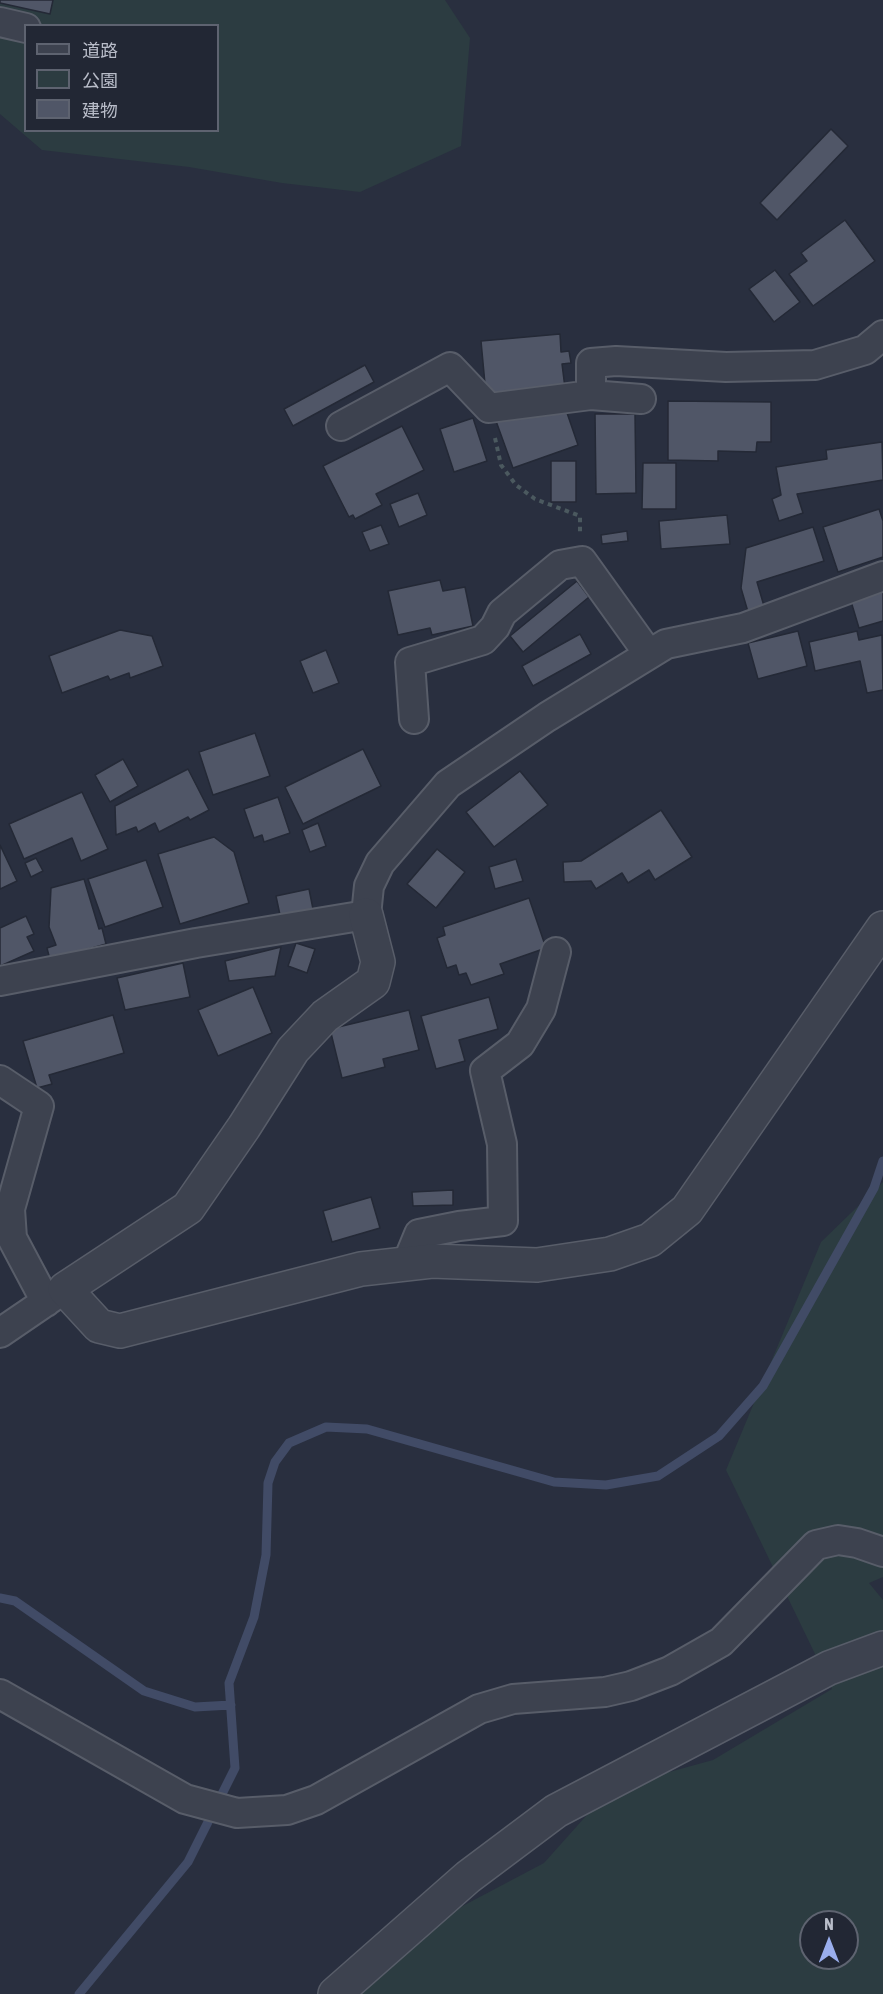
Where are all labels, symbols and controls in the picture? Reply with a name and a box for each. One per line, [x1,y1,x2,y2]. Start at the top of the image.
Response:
legend [24,24,219,132]
text: 道路 [82,40,118,61]
text: 公園 [82,70,118,91]
text: 建物 [82,100,118,121]
north arrow [799,1910,859,1970]
text: N [824,1915,834,1933]

